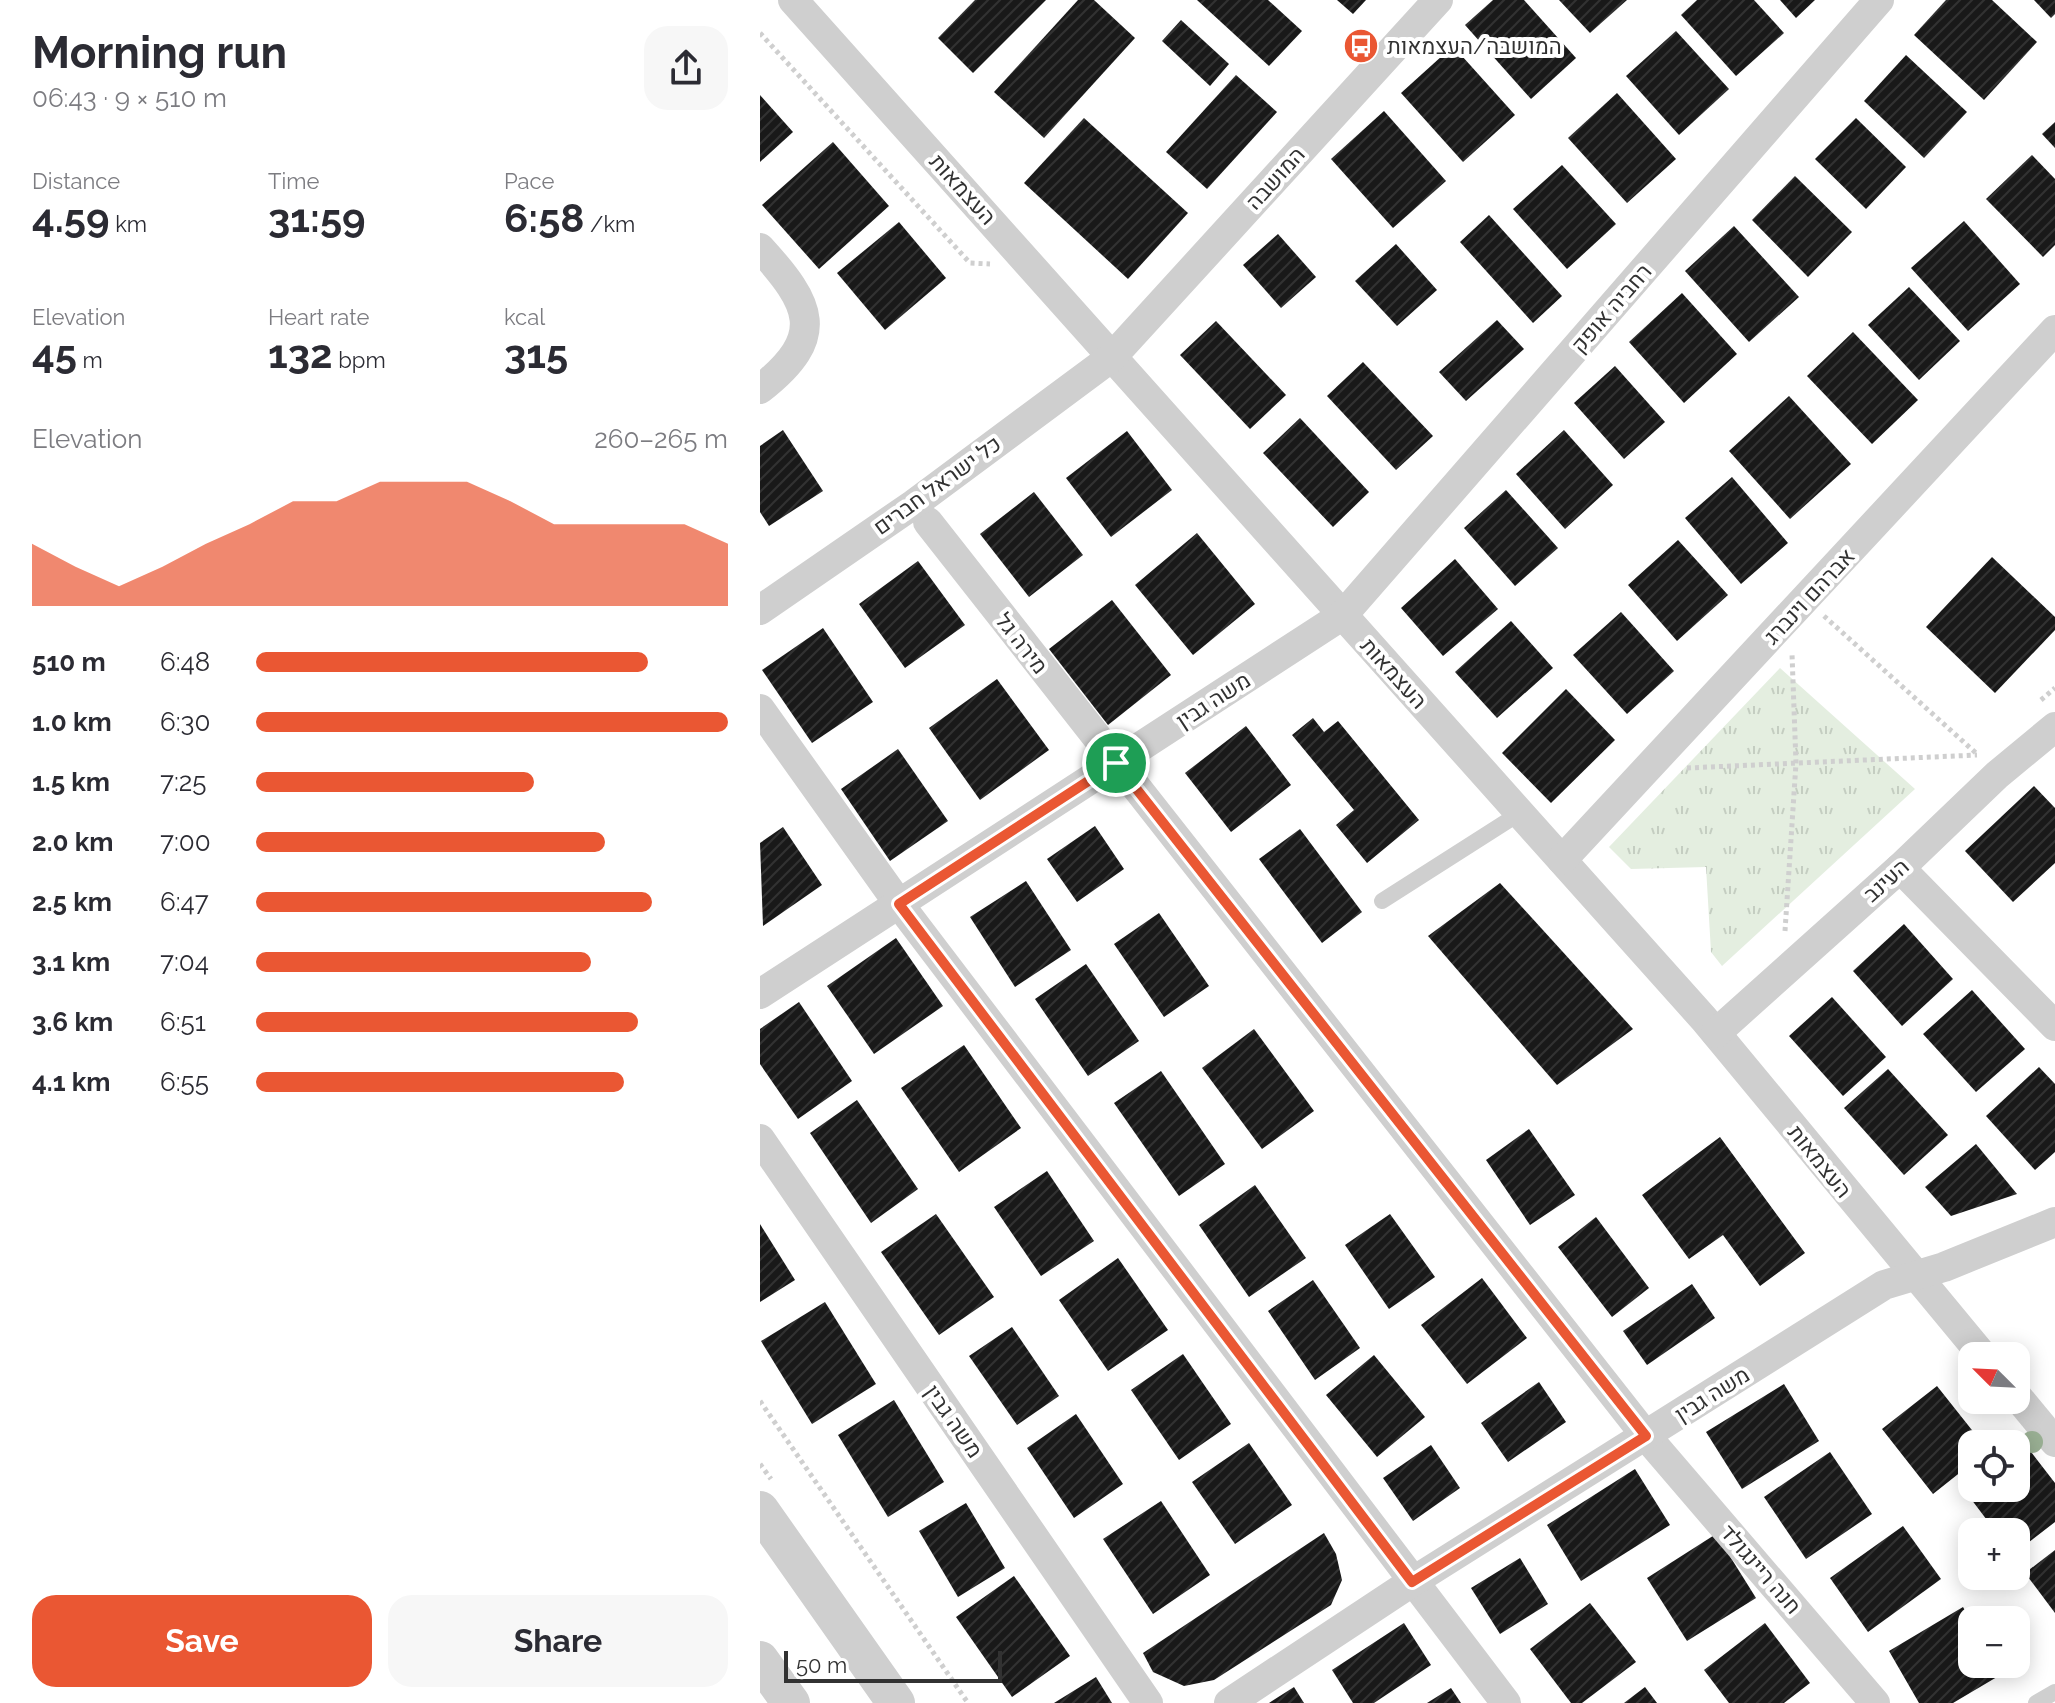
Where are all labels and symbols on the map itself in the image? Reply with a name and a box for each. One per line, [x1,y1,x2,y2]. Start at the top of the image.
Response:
bus stop icon: המושבה/העצמאות [1342,27,1380,65]
place label: המושבה/העצמאות [1387,33,1562,59]
street label: המושבה [1240,141,1310,215]
street label: העצמאות [925,148,1001,230]
street label: רחביה אופק [1565,258,1657,358]
street label: כל ישראל חברים [868,430,1006,540]
street label: אברהם וינברג [1758,543,1860,649]
street label: מירה גל [990,608,1054,678]
street label: העצמאות [1356,632,1432,714]
street label: משה גבין [1171,666,1255,734]
pin [1082,729,1150,797]
street label: העינב [1858,853,1914,907]
street label: העצמאות [1783,1119,1857,1203]
north arrow [1958,1342,2030,1414]
street label: משה גבין [1670,1361,1754,1427]
street label: משה גבין [920,1380,988,1462]
street label: חנה ריינגולד [1715,1519,1807,1619]
scale bar [784,1647,1002,1683]

